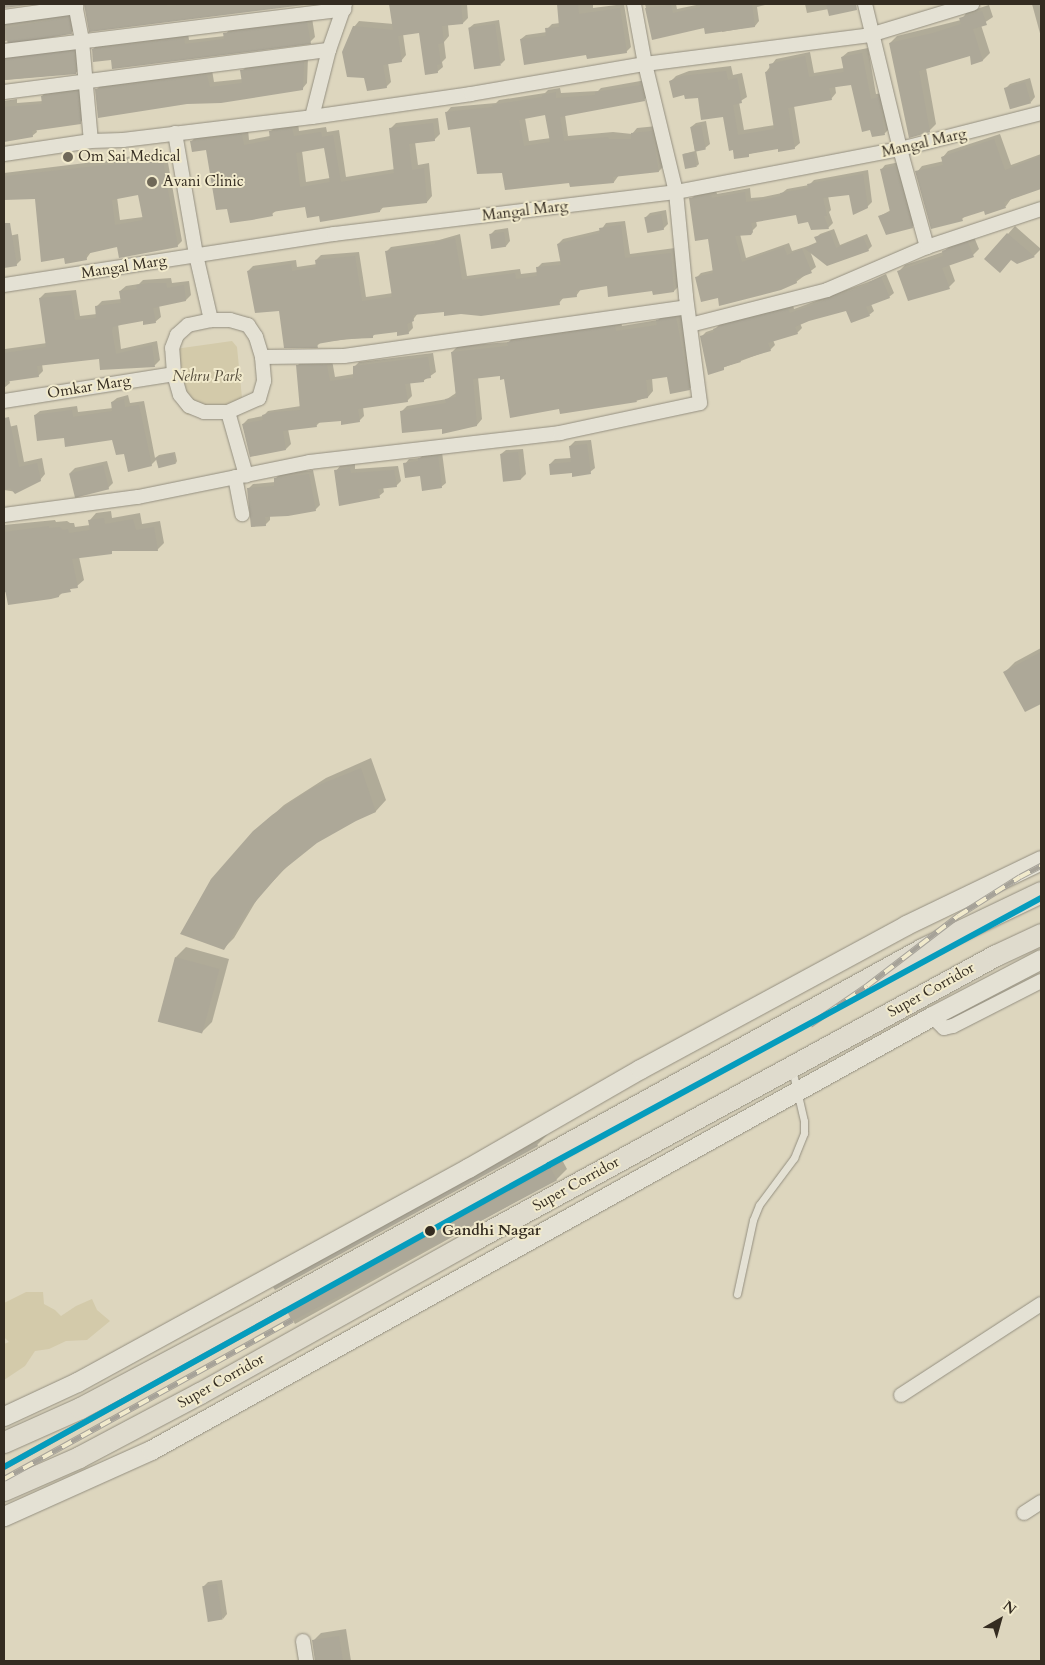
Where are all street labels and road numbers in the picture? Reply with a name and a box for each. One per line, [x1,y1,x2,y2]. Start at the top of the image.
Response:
street label: Mangal Marg [880,125,968,161]
street label: Mangal Marg [481,197,569,225]
street label: Mangal Marg [80,251,168,283]
street label: Omkar Marg [46,372,132,402]
street label: Super Corridor [885,959,977,1021]
street label: Super Corridor [530,1153,622,1215]
street label: Super Corridor [175,1350,267,1412]

